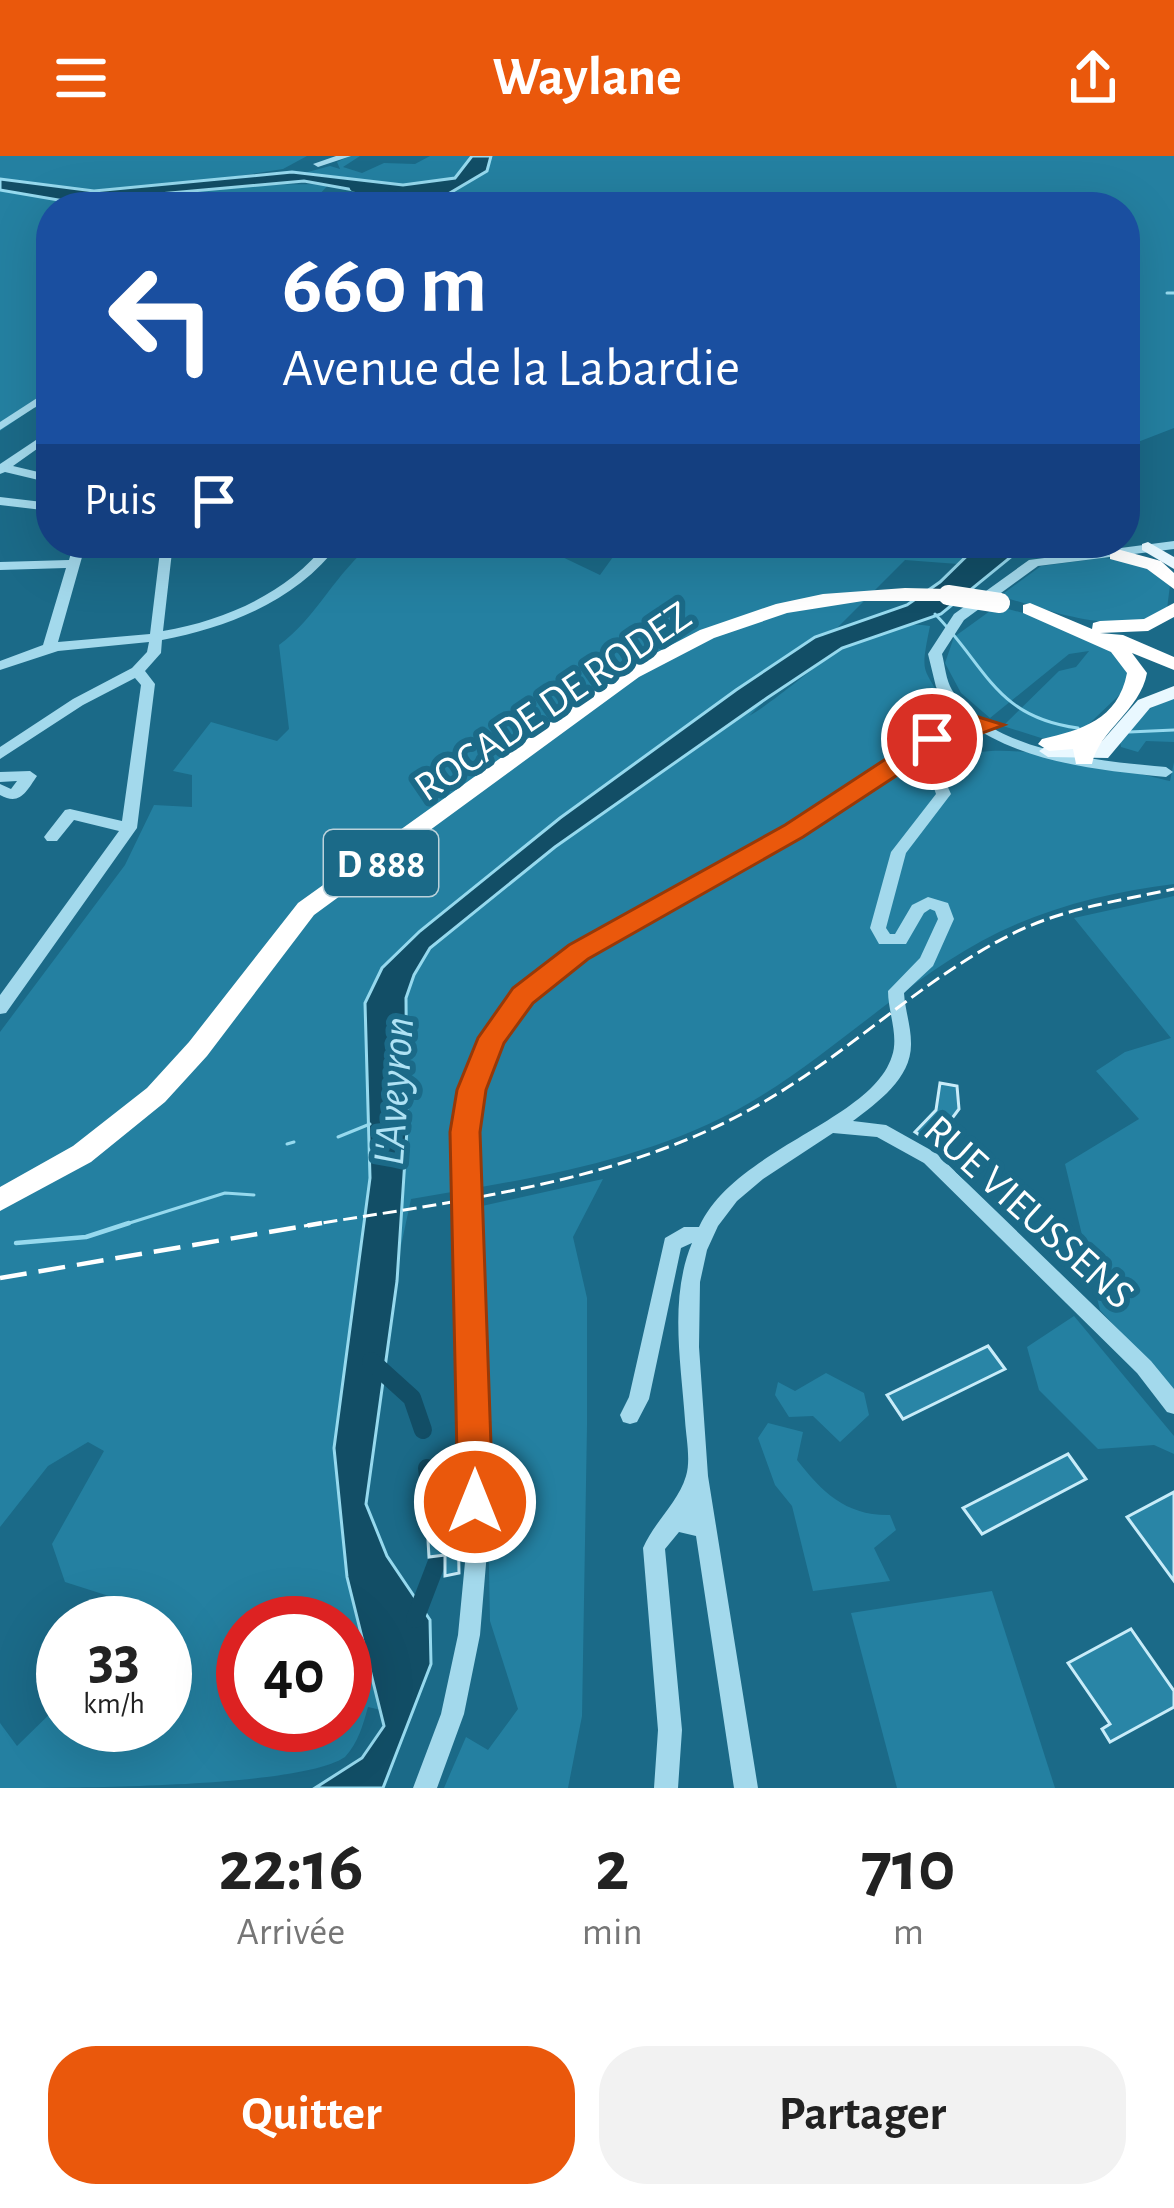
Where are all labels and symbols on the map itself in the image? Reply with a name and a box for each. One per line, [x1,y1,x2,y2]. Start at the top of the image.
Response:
street label: ROCADE DE RODEZ [407,594,699,809]
pin [881,688,983,790]
road number: D 888 [324,830,438,896]
water label: L'Aveyron [367,1015,422,1167]
street label: RUE VIEUSSENS [916,1108,1141,1317]
position arrow [412,1439,538,1565]
speed limit sign: 40 [216,1596,372,1752]

